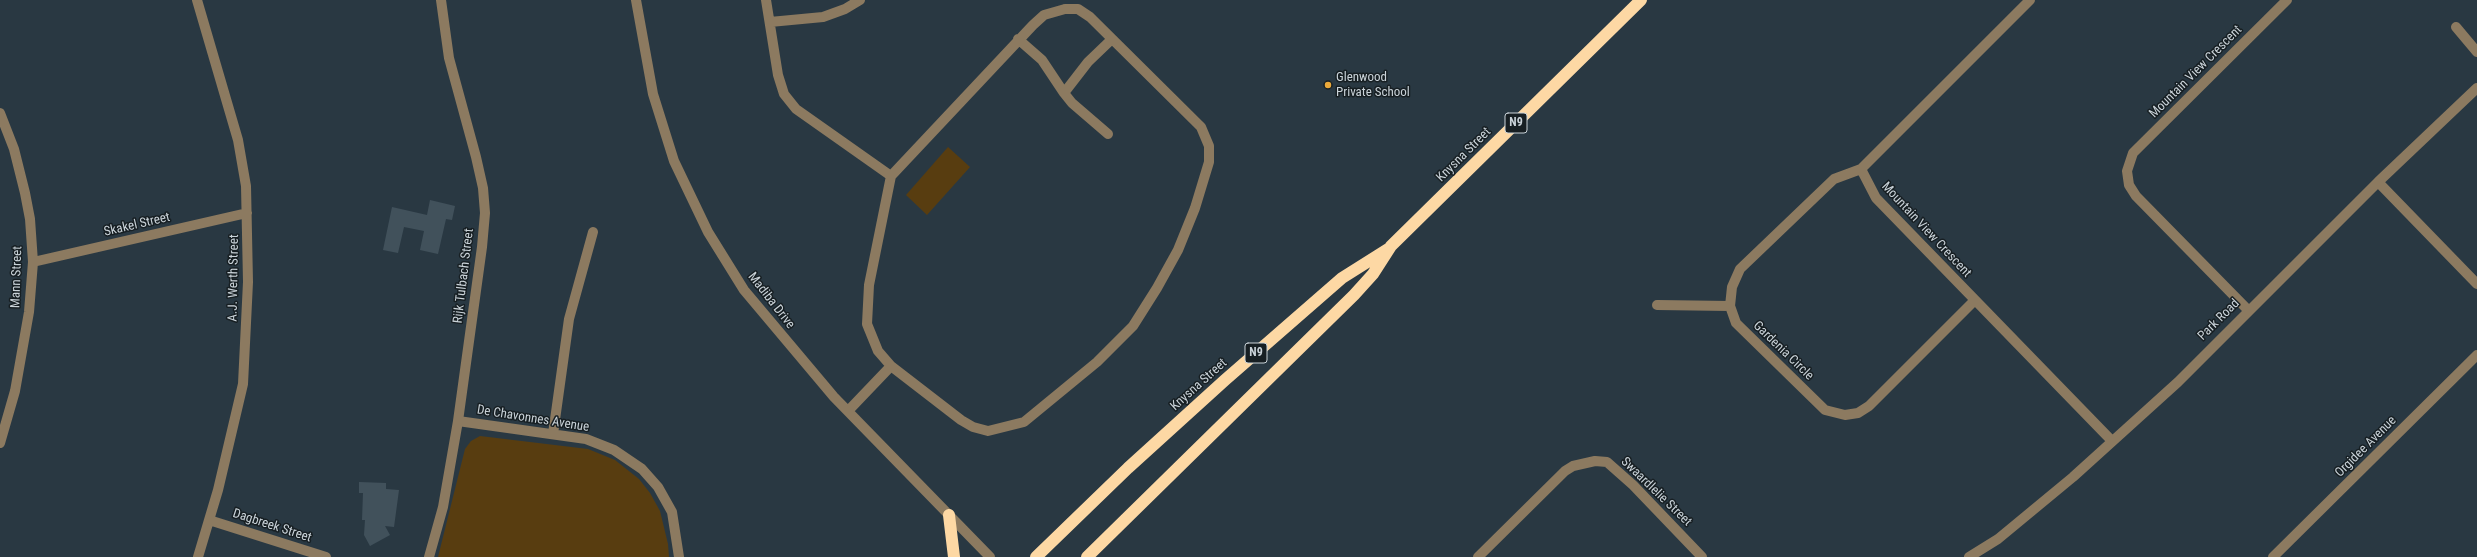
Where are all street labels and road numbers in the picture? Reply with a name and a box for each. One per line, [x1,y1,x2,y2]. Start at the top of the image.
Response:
street label: Mountain View Crescent [2146,22,2246,122]
road number: N9 [1505,113,1527,133]
street label: Knysna Street [1434,125,1494,185]
street label: Mountain View Crescent [1878,179,1974,281]
street label: Skakel Street [103,210,171,240]
street label: Rijk Tulbach Street [450,228,478,324]
street label: A.J. Werth Street [225,234,243,322]
street label: Mann Street [8,246,26,308]
street label: Madiba Drive [744,270,798,332]
street label: Park Road [2195,296,2243,344]
street label: Gardenia Circle [1750,318,1816,384]
road number: N9 [1245,343,1267,363]
street label: Knysna Street [1168,356,1230,414]
street label: De Chavonnes Avenue [476,402,590,436]
street label: Orgidee Avenue [2332,413,2400,481]
street label: Swaardlelie Street [1617,454,1695,530]
street label: Dagbreek Street [231,506,313,546]

